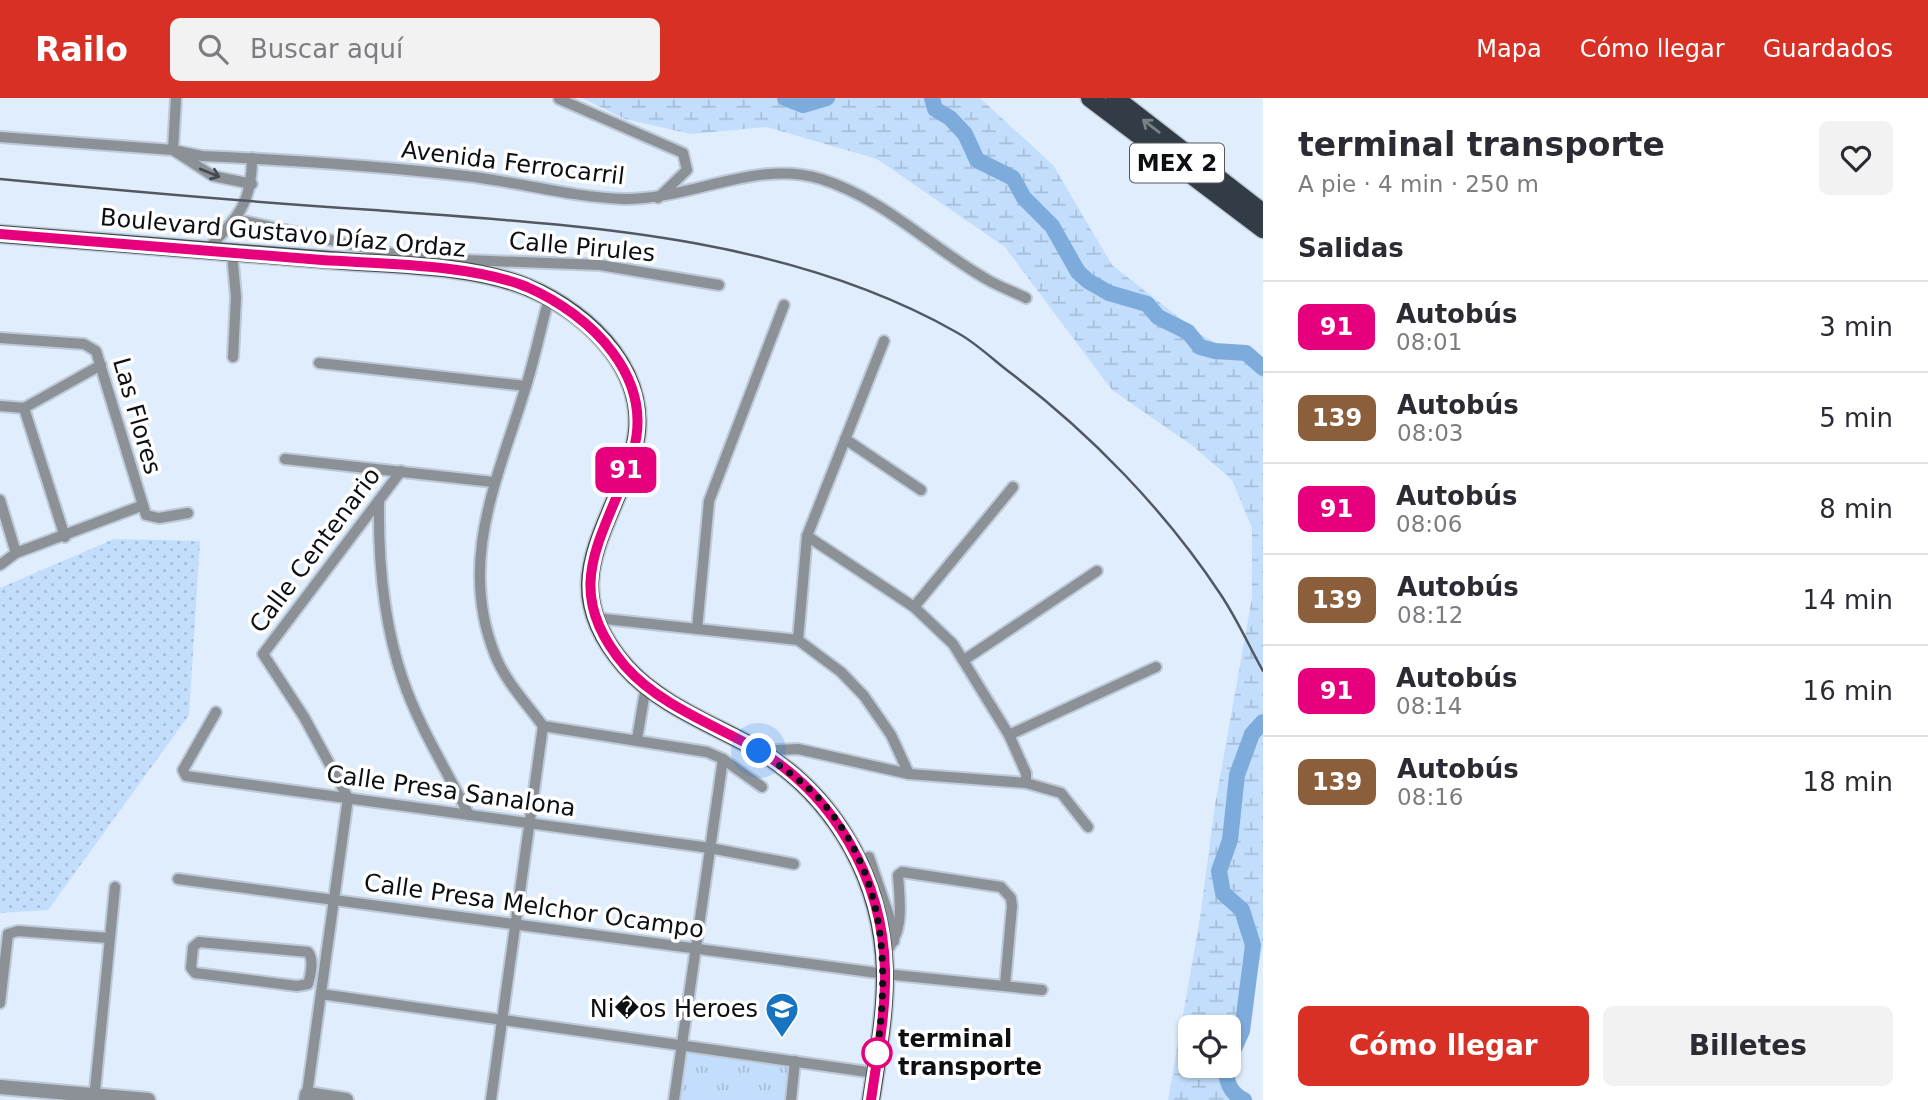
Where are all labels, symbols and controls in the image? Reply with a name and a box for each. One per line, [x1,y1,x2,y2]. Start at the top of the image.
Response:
search box [170,18,660,81]
text: Railo [35,30,128,69]
icon: search [194,30,232,68]
text: Buscar aquí [250,34,403,64]
text: Mapa [1476,35,1542,63]
text: Cómo llegar [1580,35,1725,63]
text: Guardados [1763,35,1893,63]
one-way arrow [1142,118,1161,133]
button: heart [1819,121,1893,195]
text: terminal transporte [1298,125,1665,164]
street label: Avenida Ferrocarril [400,135,626,191]
road number: MEX 2 [1130,144,1224,183]
one-way arrow [199,168,220,181]
text: A pie · 4 min · 250 m [1298,171,1539,197]
street label: Boulevard Gustavo Díaz Ordaz [99,203,467,263]
street label: Calle Pirules [508,227,656,267]
text: Salidas [1298,233,1404,263]
text: Autobús [1396,299,1518,329]
text: 3 min [1819,312,1893,342]
text: 91 [1320,313,1353,341]
text: 08:01 [1396,329,1462,355]
street label: Las Flores [107,354,167,478]
text: Autobús [1397,390,1519,420]
text: 5 min [1819,403,1893,433]
text: 139 [1312,404,1362,432]
text: 08:03 [1397,420,1463,446]
line badge: 91 [594,447,658,493]
text: 91 [609,456,643,484]
street label: Calle Centenario [244,462,386,638]
text: Autobús [1396,481,1518,511]
text: 8 min [1819,494,1893,524]
text: 91 [1320,495,1353,523]
text: 08:06 [1396,511,1462,537]
text: Autobús [1397,572,1519,602]
text: 14 min [1803,585,1893,615]
text: 139 [1312,586,1362,614]
text: 08:12 [1397,602,1463,628]
text: Autobús [1396,663,1518,693]
text: 16 min [1803,676,1893,706]
text: 91 [1320,677,1353,705]
text: 08:14 [1396,693,1462,719]
your location [741,733,776,768]
text: Autobús [1397,754,1519,784]
street label: Calle Presa Sanalona [325,760,577,822]
text: 18 min [1803,767,1893,797]
text: 139 [1312,768,1362,796]
text: 08:16 [1397,784,1463,810]
street label: Calle Presa Melchor Ocampo [362,868,706,944]
school or university icon: Ni�os Heroes [763,990,801,1039]
place label: Ni�os Heroes [590,995,758,1023]
button: Cómo llegar [1298,1006,1589,1086]
button: Billetes [1603,1006,1893,1086]
map controls [1178,1015,1241,1078]
button: locate [1178,1015,1241,1078]
place label: terminal transporte [898,1025,1042,1081]
marker: terminal transporte [862,1038,892,1068]

